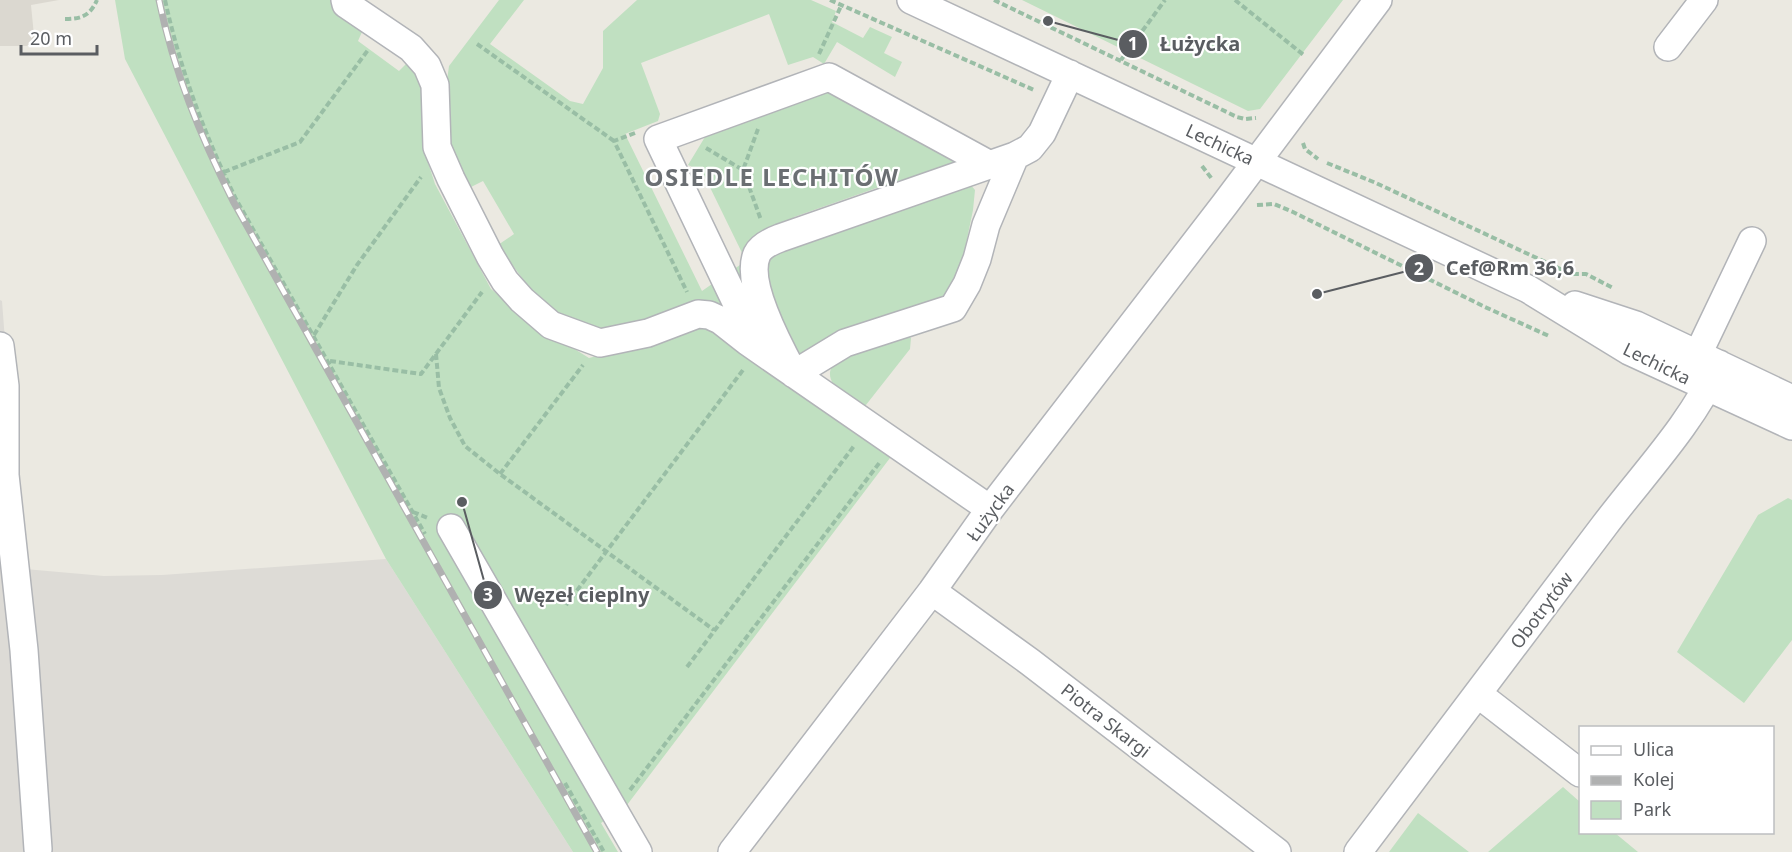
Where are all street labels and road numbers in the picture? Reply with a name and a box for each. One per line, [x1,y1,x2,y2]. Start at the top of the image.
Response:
street label: Lechicka [1182,118,1258,170]
street label: Lechicka [1619,336,1695,390]
street label: Łużycka [961,478,1019,546]
street label: Obotrytów [1504,567,1578,653]
street label: Piotra Skargi [1056,678,1156,762]

